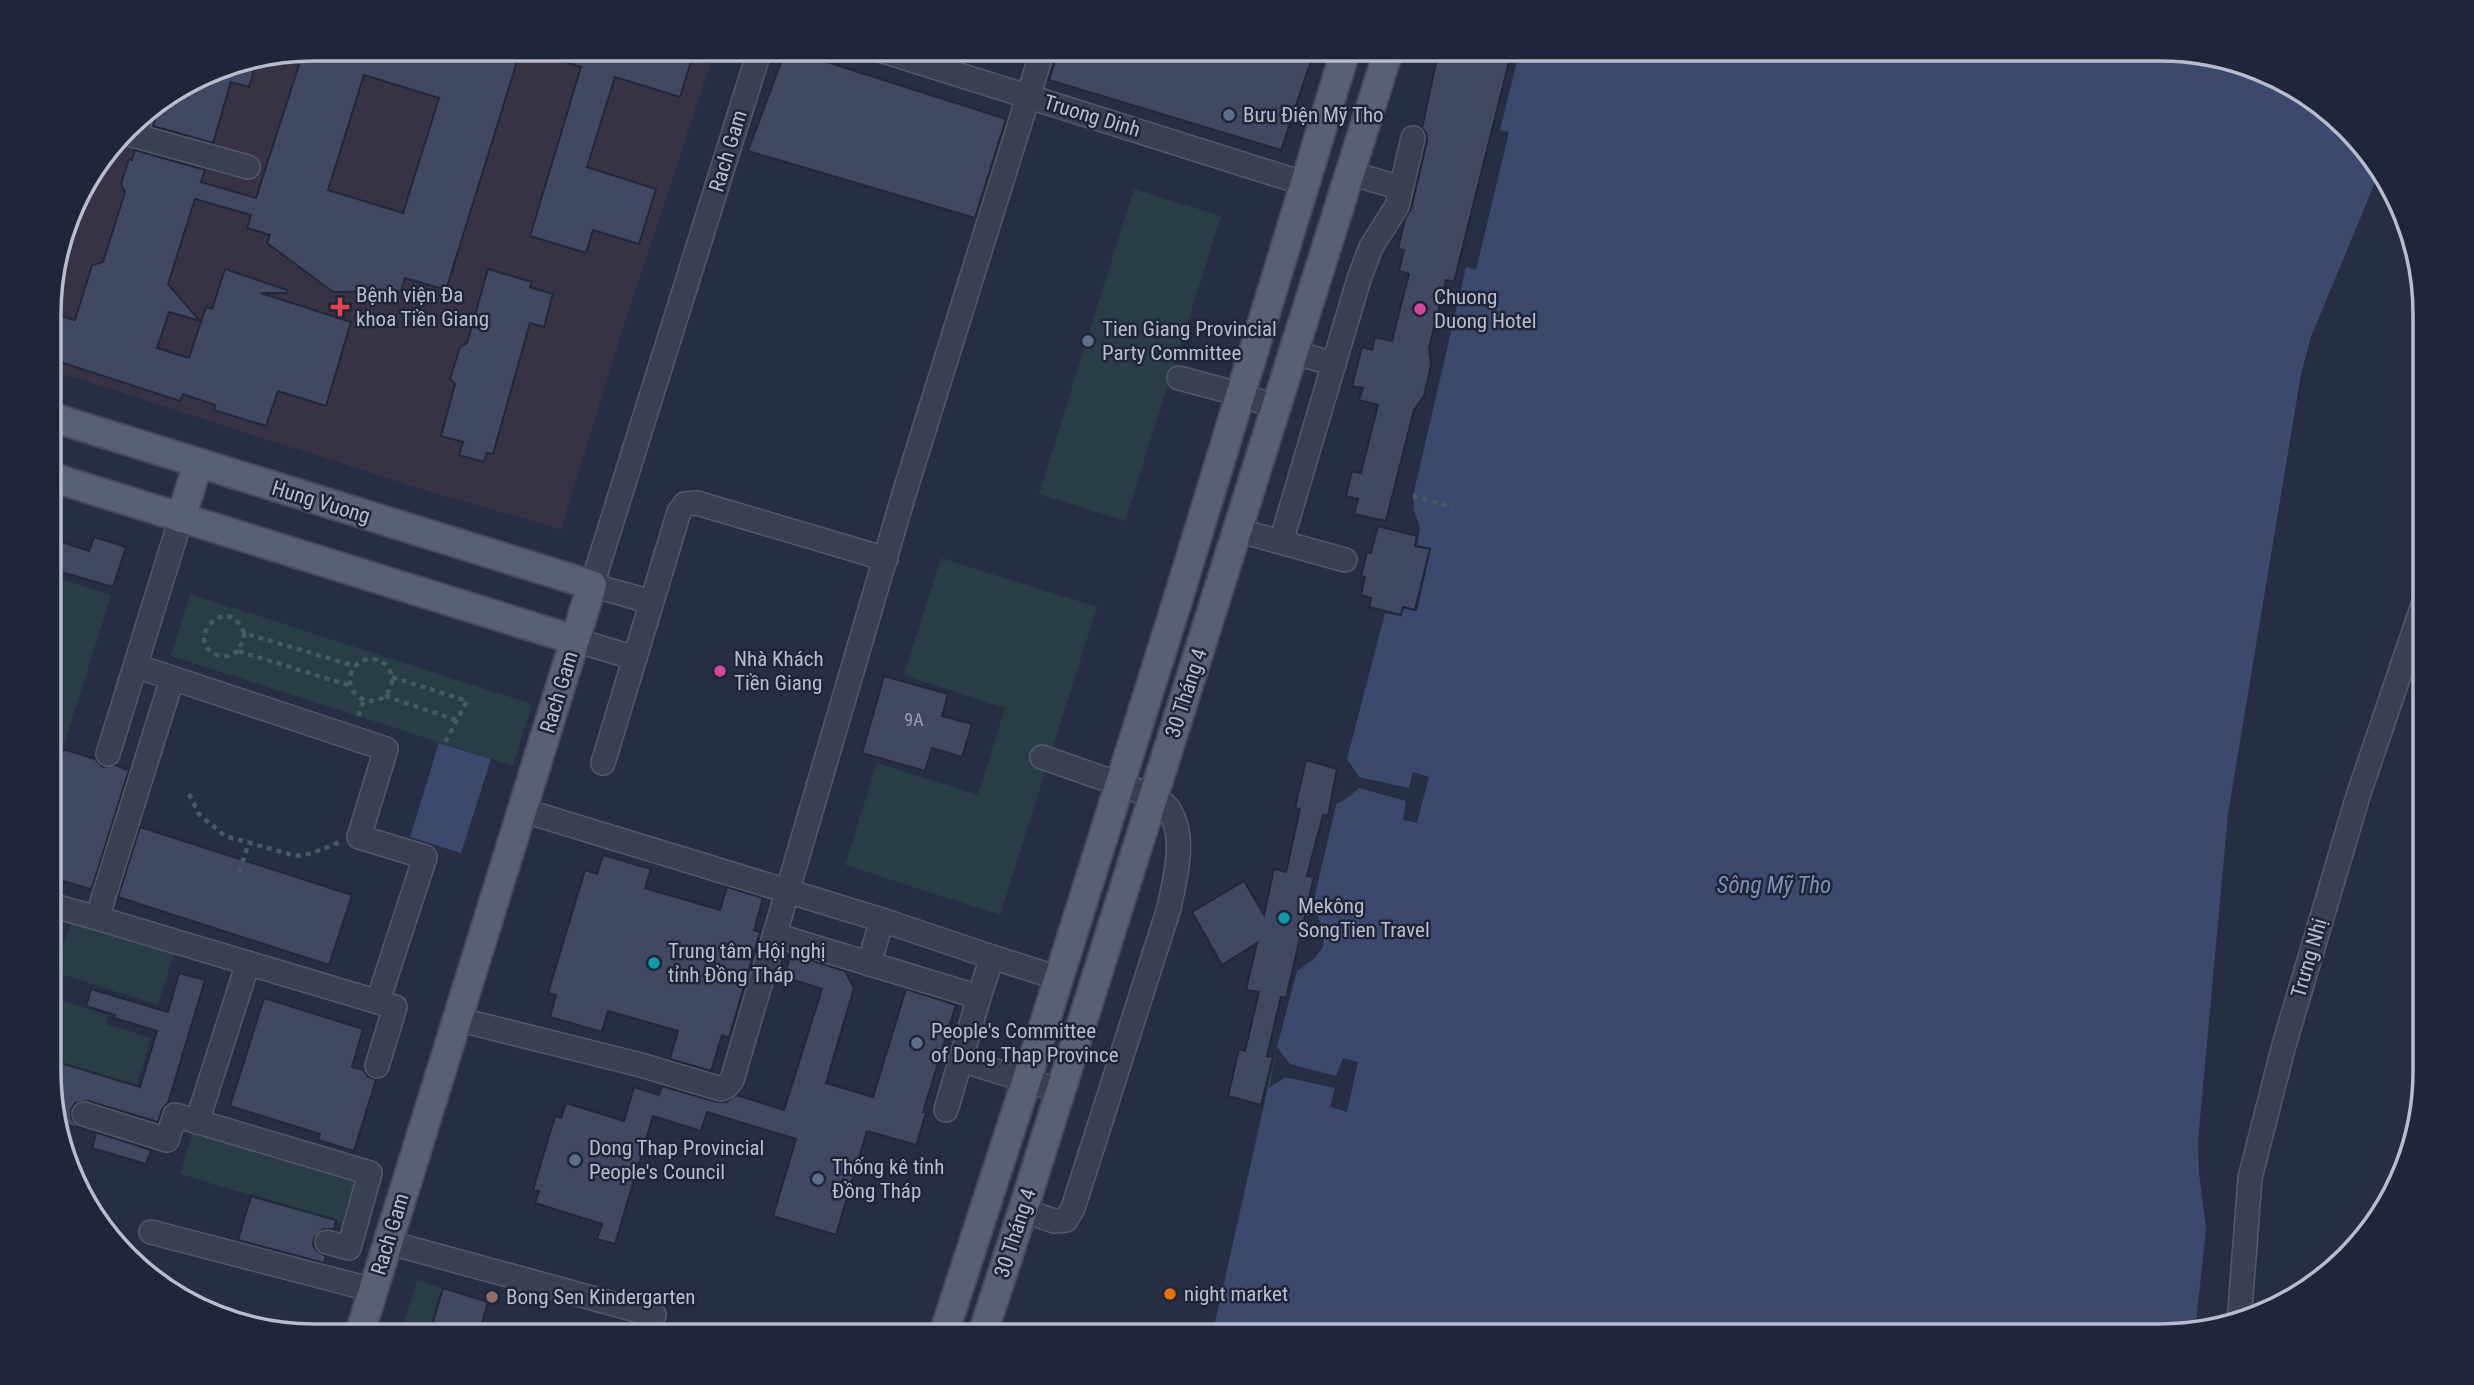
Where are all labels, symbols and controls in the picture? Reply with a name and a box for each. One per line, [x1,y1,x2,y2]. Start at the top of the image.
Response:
street label: Truong Dinh [1041,90,1143,142]
place label: Bưu Điện Mỹ Tho [1243,103,1384,127]
street label: Rach Gam [704,107,752,195]
marker: Bưu Điện Mỹ Tho [1221,107,1237,123]
place label: Bệnh viện Đa khoa Tiền Giang [356,283,489,331]
place label: Chuong Duong Hotel [1434,285,1536,333]
marker: Bệnh viện Đa khoa Tiền Giang [330,297,350,317]
marker: Chuong Duong Hotel [1412,301,1428,317]
place label: Tien Giang Provincial Party Committee [1102,317,1277,365]
marker: Tien Giang Provincial Party Committee [1080,333,1096,349]
street label: Hung Vuong [269,476,373,528]
street label: 30 Tháng 4 [1160,646,1212,740]
place label: Nhà Khách Tiền Giang [734,647,824,695]
street label: Rach Gam [535,648,583,736]
marker: Nhà Khách Tiền Giang [712,663,728,679]
house number: 9A [904,709,924,730]
water label: Sông Mỹ Tho [1717,872,1831,899]
place label: Mekông SongTien Travel [1298,894,1430,942]
marker: Mekông SongTien Travel [1276,910,1292,926]
street label: Trưng Nhị [2286,916,2332,1000]
place label: Trung tâm Hội nghị tỉnh Đồng Tháp [668,939,826,987]
marker: Trung tâm Hội nghị tỉnh Đồng Tháp [646,955,662,971]
place label: People's Committee of Dong Thap Province [931,1019,1119,1067]
marker: People's Committee of Dong Thap Province [909,1035,925,1051]
place label: Dong Thap Provincial People's Council [589,1136,764,1184]
marker: Dong Thap Provincial People's Council [567,1152,583,1168]
place label: Thống kê tỉnh Đồng Tháp [832,1155,944,1203]
marker: Thống kê tỉnh Đồng Tháp [810,1171,826,1187]
street label: 30 Tháng 4 [989,1186,1041,1280]
street label: Rach Gam [366,1190,414,1278]
place label: night market [1184,1282,1288,1306]
place label: Bong Sen Kindergarten [506,1285,696,1309]
marker: night market [1162,1286,1178,1302]
marker: Bong Sen Kindergarten [484,1289,500,1305]

